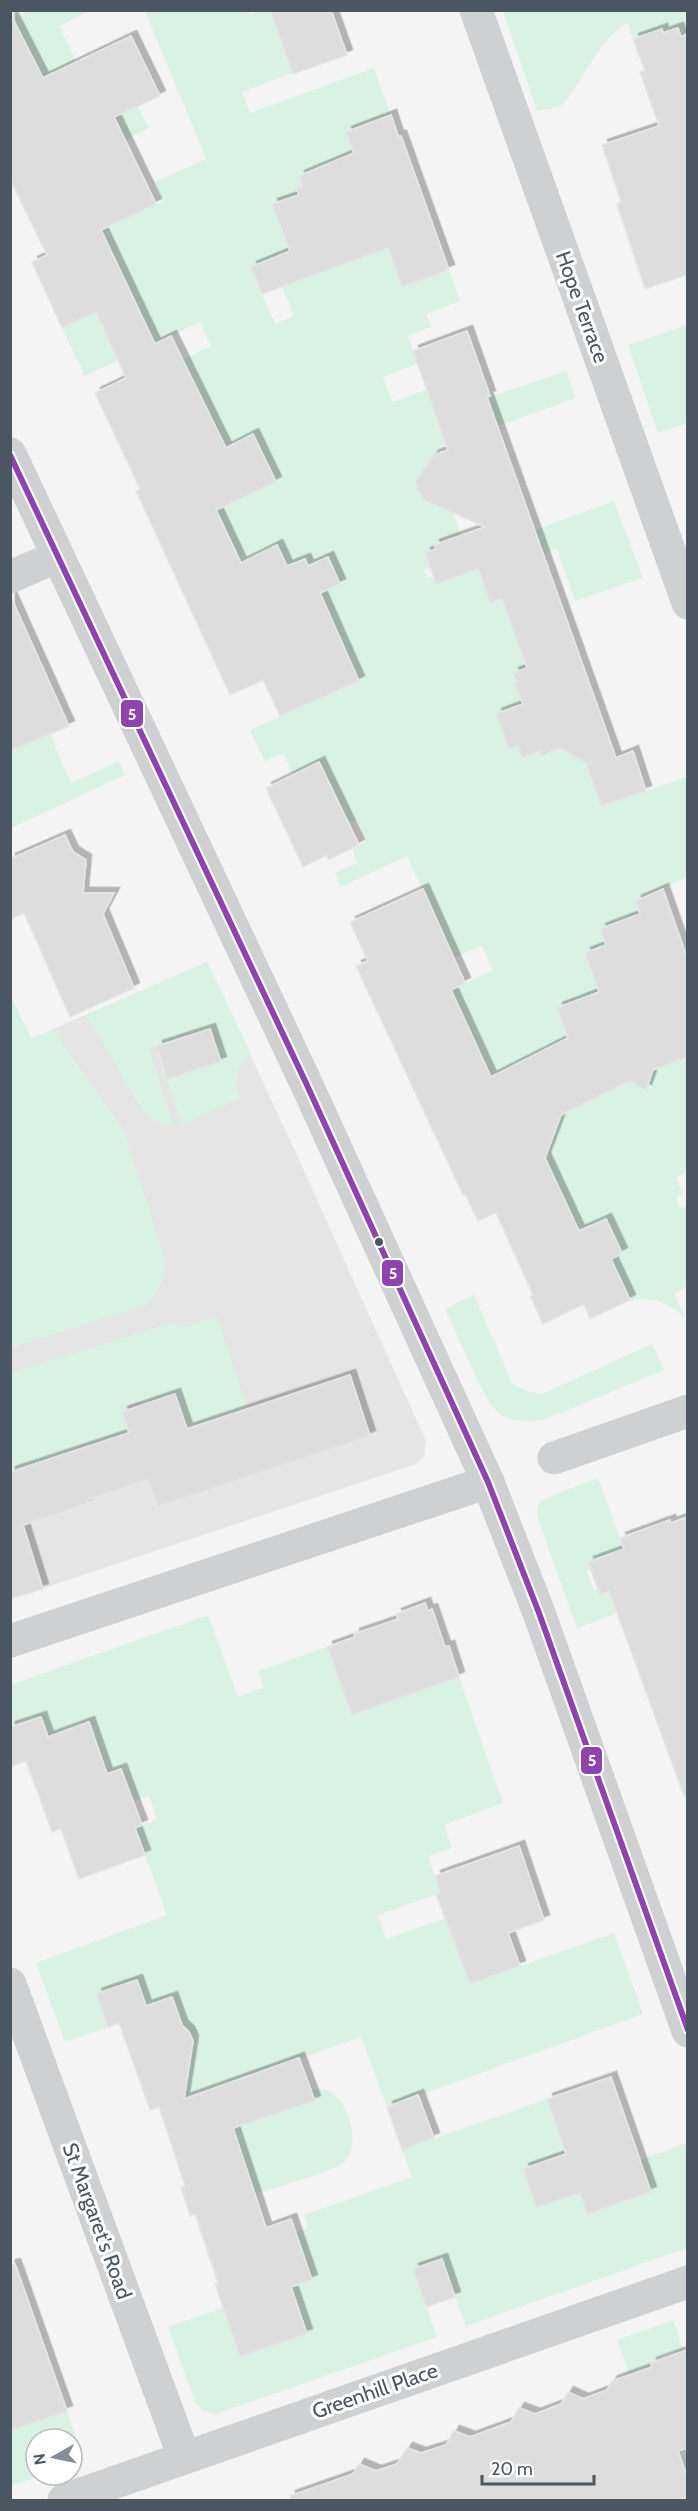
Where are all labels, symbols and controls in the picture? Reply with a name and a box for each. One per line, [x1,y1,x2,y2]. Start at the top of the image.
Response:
street label: Hope Terrace [551,248,614,366]
line badge: 5 [120,699,144,728]
text: 5 [128,705,136,724]
unlabelled marker [373,1236,385,1248]
line badge: 5 [381,1259,404,1287]
text: 5 [389,1264,397,1283]
line badge: 5 [580,1746,603,1775]
text: 5 [588,1751,596,1770]
street label: St Margaret's Road [58,2139,137,2302]
street label: Greenhill Place [309,2357,441,2424]
north arrow [24,2427,84,2487]
scale bar [482,2448,594,2486]
text: N [29,2452,50,2466]
text: 20 m [491,2458,533,2480]

